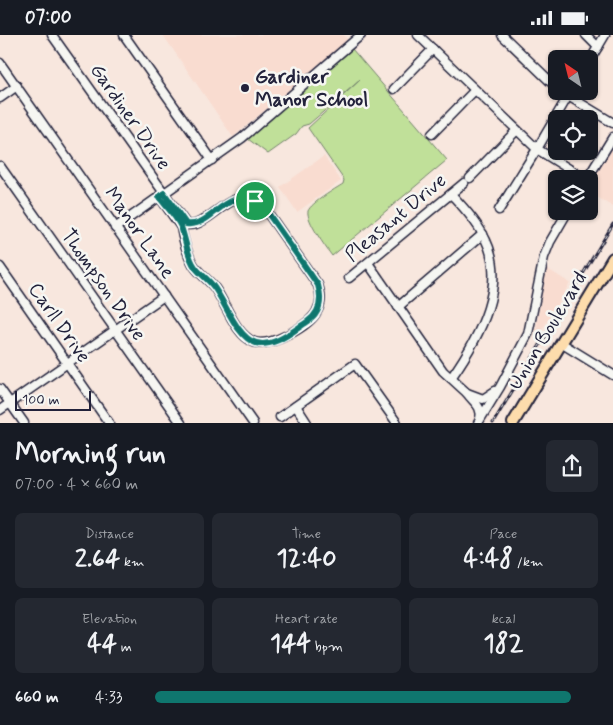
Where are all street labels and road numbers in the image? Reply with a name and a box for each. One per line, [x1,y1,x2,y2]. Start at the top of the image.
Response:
street label: Gardiner Drive [83,58,177,176]
street label: Pleasant Drive [340,168,452,268]
street label: Manor Lane [97,182,181,285]
street label: Thompson Drive [54,223,152,347]
street label: Union Boulevard [502,267,594,395]
street label: Carll Drive [21,277,97,369]

